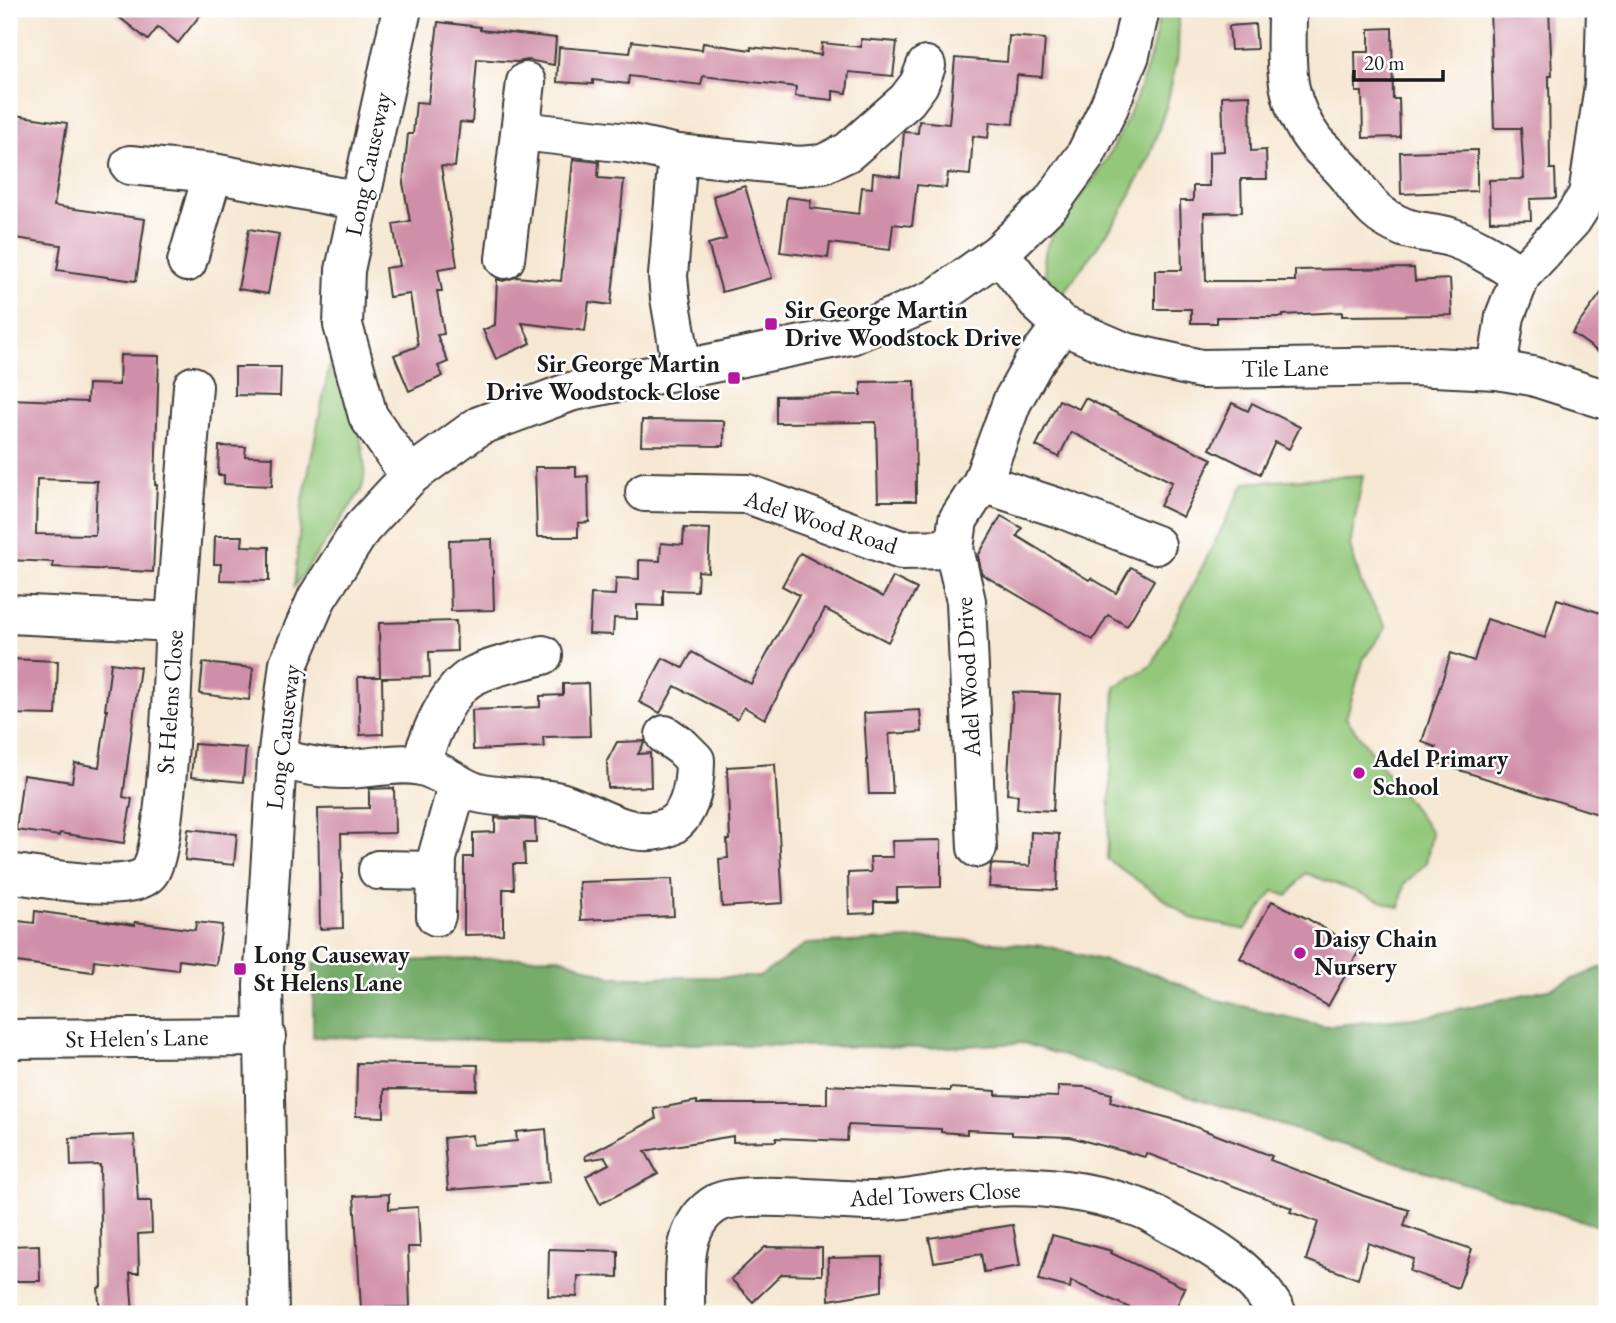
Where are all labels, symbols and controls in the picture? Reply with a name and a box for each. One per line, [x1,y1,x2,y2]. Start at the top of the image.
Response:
scale bar [1354,38,1443,82]
text: 20 m [1364,49,1405,76]
street label: Long Causeway [337,89,398,239]
place label: Sir George Martin Drive Woodstock Drive [785,294,1021,353]
marker: Sir George Martin Drive Woodstock Drive [763,316,779,332]
place label: Sir George Martin Drive Woodstock Close [486,348,720,407]
street label: Tile Lane [1241,351,1329,384]
marker: Sir George Martin Drive Woodstock Close [726,370,742,386]
street label: Adel Wood Road [740,482,902,561]
street label: Adel Wood Drive [948,596,987,759]
street label: St Helens Close [149,629,190,775]
street label: Long Causeway [258,662,307,811]
place label: Adel Primary School [1372,743,1509,802]
marker: Adel Primary School [1351,765,1367,781]
place label: Daisy Chain Nursery [1314,923,1438,983]
place label: Long Causeway St Helens Lane [254,939,410,998]
marker: Daisy Chain Nursery [1292,945,1308,961]
marker: Long Causeway St Helens Lane [232,961,248,977]
street label: St Helen's Lane [65,1021,209,1054]
street label: Adel Towers Close [848,1174,1021,1214]

